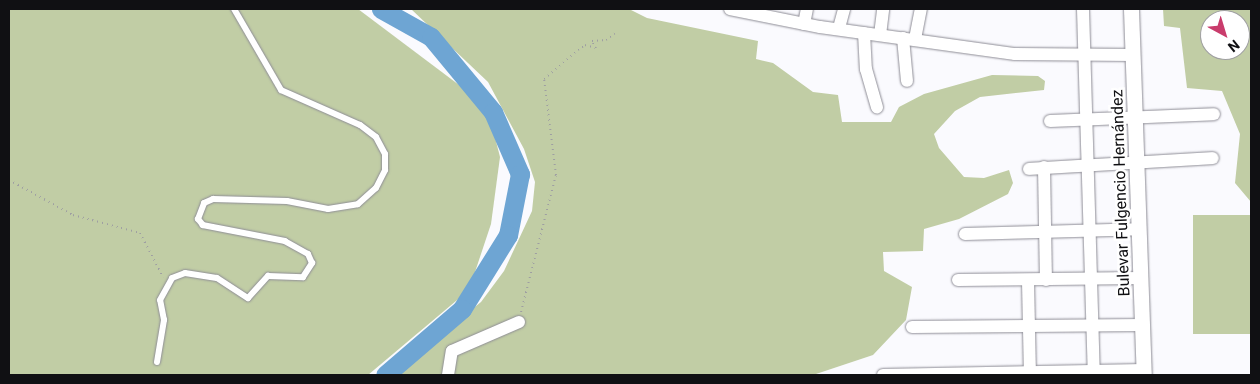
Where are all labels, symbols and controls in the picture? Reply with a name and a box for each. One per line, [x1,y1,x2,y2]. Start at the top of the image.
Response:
north arrow [1200,10,1250,60]
text: N [1225,37,1243,55]
street label: Bulevar Fulgencio Hernández [1108,89,1134,297]

